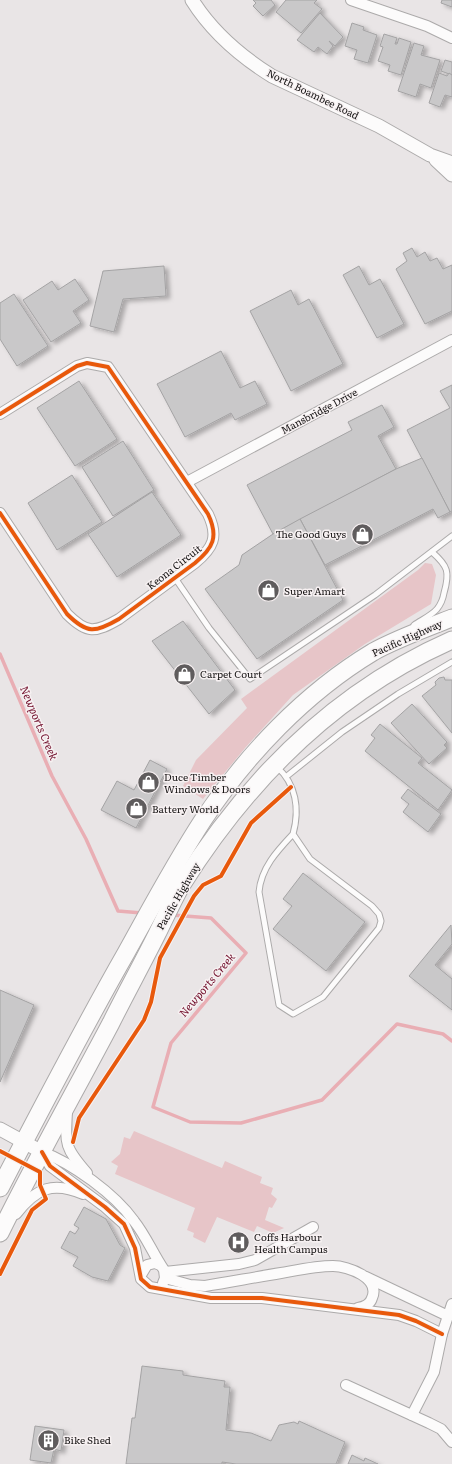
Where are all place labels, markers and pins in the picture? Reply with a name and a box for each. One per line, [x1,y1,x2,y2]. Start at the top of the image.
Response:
shop icon: The Good Guys [349,521,375,547]
place label: The Good Guys [276,526,346,541]
shop icon: Super Amart [256,578,282,604]
place label: Super Amart [284,583,345,598]
shop icon: Carpet Court [171,661,197,687]
place label: Carpet Court [200,666,262,681]
place label: Duce Timber Windows & Doors [164,769,251,796]
shop icon: Duce Timber Windows & Doors [136,770,162,796]
shop icon: Battery World [123,796,149,822]
place label: Battery World [152,801,219,816]
place label: Coffs Harbour Health Campus [254,1229,328,1256]
hospital icon: Coffs Harbour Health Campus [226,1230,252,1256]
building icon: Bike Shed [35,1427,61,1453]
place label: Bike Shed [64,1432,111,1447]

